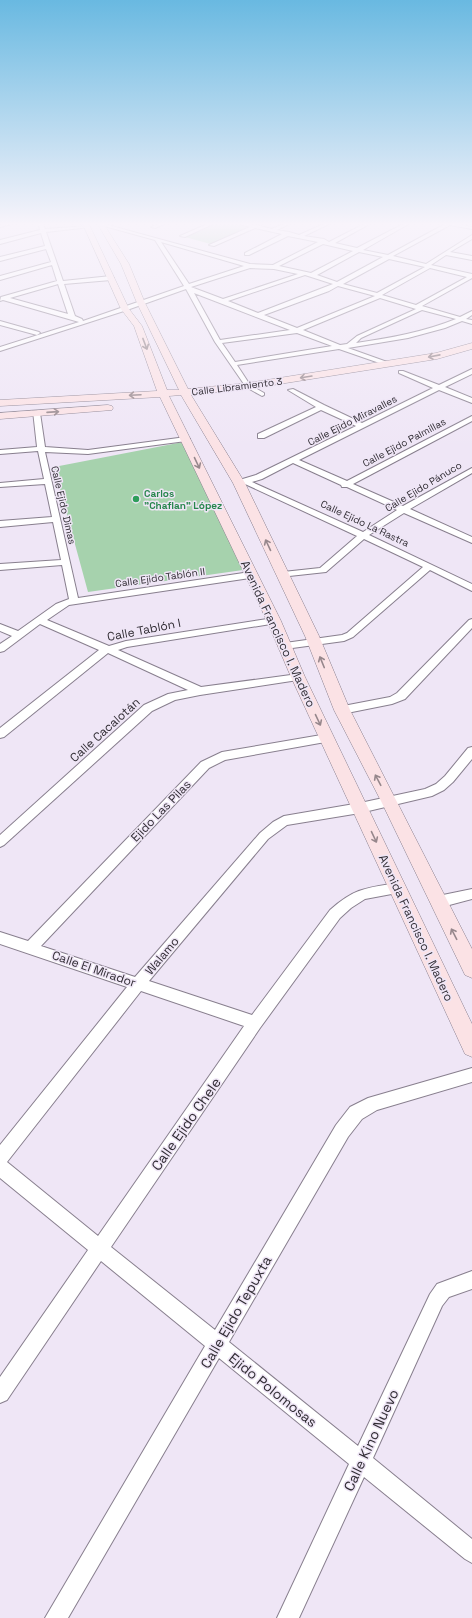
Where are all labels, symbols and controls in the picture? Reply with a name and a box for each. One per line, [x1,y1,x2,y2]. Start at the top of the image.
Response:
one-way arrow [141,338,149,350]
one-way arrow [428,352,441,360]
one-way arrow [300,373,313,381]
street label: Calle Libramiento 3 [191,374,283,399]
one-way arrow [129,391,142,398]
street label: Calle Ejido Miravalles [305,392,399,449]
one-way arrow [46,408,59,415]
street label: Calle Ejido Palmillas [360,415,448,470]
one-way arrow [194,457,201,469]
street label: Calle Ejido Pánuco [383,458,464,514]
street label: Calle Ejido Dimas [48,465,79,546]
place label: Carlos "Chaflan" López [144,487,222,512]
marker: Carlos "Chaflan" López [131,494,141,504]
street label: Calle Ejido La Rastra [318,497,411,550]
one-way arrow [264,539,271,551]
street label: Avenida Francisco I. Madero [237,558,319,710]
street label: Calle Ejido Tablón II [114,565,206,590]
street label: Calle Tablón I [106,615,182,645]
one-way arrow [318,657,326,669]
street label: Calle Cacalotán [67,694,143,766]
one-way arrow [315,713,322,725]
one-way arrow [374,774,382,786]
street label: Ejido Las Pilas [127,777,195,845]
one-way arrow [371,831,378,843]
street label: Avenida Francisco I. Madero [375,852,457,1004]
one-way arrow [450,928,458,940]
street label: Walamo [141,934,183,978]
street label: Calle El Mirador [50,947,138,991]
street label: Calle Ejido Chele [147,1074,225,1174]
street label: Calle Ejido Tepuxta [196,1253,276,1371]
street label: Ejido Polomosas [225,1349,321,1431]
street label: Calle Kino Nuevo [340,1386,402,1494]

